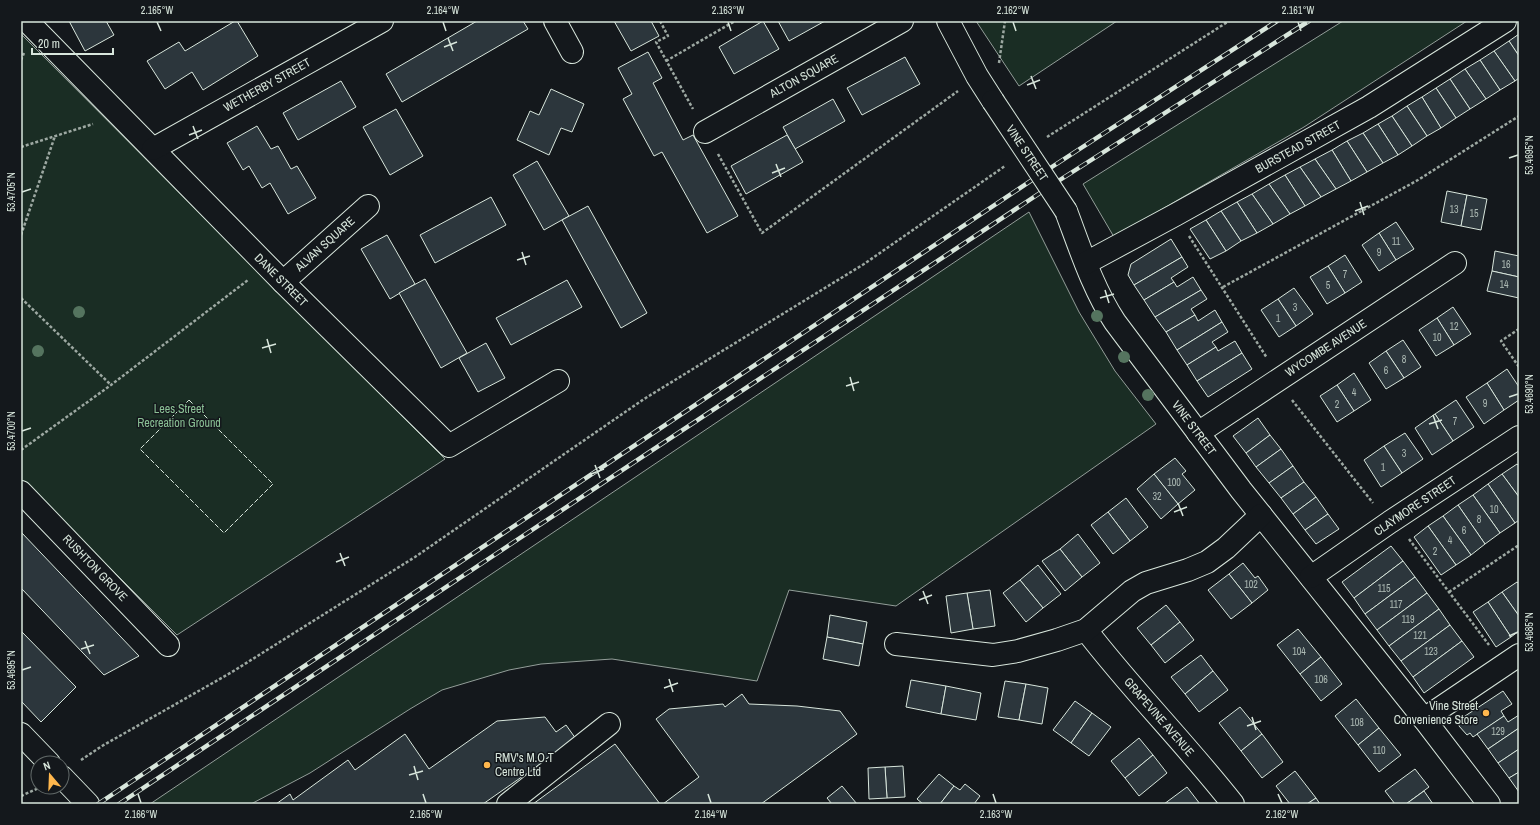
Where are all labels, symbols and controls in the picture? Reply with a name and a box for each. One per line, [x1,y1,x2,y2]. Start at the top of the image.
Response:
text: 2.165°W [141,4,173,17]
text: 2.164°W [427,4,459,17]
text: 2.163°W [712,4,744,17]
text: 2.162°W [997,4,1029,17]
text: 2.161°W [1282,4,1314,17]
scale bar [32,30,113,56]
text: 20 m [38,36,60,52]
street label: ALTON SQUARE [766,51,841,102]
street label: WETHERBY STREET [221,54,313,116]
street label: BURSTEAD STREET [1253,117,1343,177]
street label: VINE STREET [1002,122,1052,184]
text: 53.4695°N [1523,135,1536,175]
text: 53.4705°N [5,172,18,212]
house number: 13 [1449,203,1459,216]
house number: 15 [1469,207,1479,220]
street label: ALVAN SQUARE [291,213,358,276]
house number: 11 [1392,235,1401,248]
house number: 9 [1377,246,1382,259]
street label: DANE STREET [251,250,311,310]
house number: 16 [1501,258,1511,271]
house number: 7 [1343,268,1348,281]
house number: 14 [1499,278,1509,291]
house number: 5 [1326,279,1331,292]
house number: 3 [1293,301,1298,314]
house number: 1 [1276,312,1281,325]
street label: WYCOMBE AVENUE [1282,316,1370,380]
house number: 12 [1449,320,1459,333]
house number: 10 [1432,331,1442,344]
house number: 8 [1402,353,1407,366]
house number: 6 [1384,364,1389,377]
text: 53.4690°N [1523,374,1536,414]
house number: 4 [1352,386,1357,399]
street label: VINE STREET [1168,397,1220,459]
house number: 9 [1483,397,1488,410]
house number: 2 [1335,398,1340,411]
park label: Lees Street Recreation Ground [137,401,221,431]
text: 53.4700°N [5,411,18,451]
house number: 7 [1453,415,1458,428]
house number: 3 [1402,447,1407,460]
house number: 1 [1381,461,1386,474]
street label: CLAYMORE STREET [1371,473,1459,539]
house number: 100 [1167,476,1181,489]
house number: 32 [1152,490,1162,503]
house number: 10 [1489,503,1499,516]
house number: 8 [1477,513,1482,526]
house number: 6 [1462,524,1467,537]
street label: RUSHTON GROVE [59,531,131,605]
house number: 4 [1448,534,1453,547]
house number: 2 [1433,545,1438,558]
house number: 102 [1244,578,1258,591]
house number: 115 [1377,582,1391,595]
house number: 117 [1389,598,1403,611]
text: 53.4685°N [1523,612,1536,652]
house number: 119 [1401,613,1415,626]
house number: 121 [1413,629,1427,642]
house number: 104 [1292,645,1306,658]
house number: 123 [1424,645,1438,658]
text: 53.4695°N [5,650,18,690]
house number: 106 [1314,673,1328,686]
street label: GRAPEVINE AVENUE [1120,674,1198,760]
place label: Vine Street Convenience Store [1394,698,1478,728]
marker: Vine Street Convenience Store [1481,708,1491,718]
house number: 108 [1350,716,1364,729]
house number: 129 [1491,725,1505,738]
house number: 110 [1372,744,1386,757]
place label: RMV's M.O.T Centre Ltd [495,750,554,780]
north arrow [30,755,70,795]
text: N [41,758,52,773]
marker: RMV's M.O.T Centre Ltd [482,760,492,770]
text: 2.166°W [125,808,157,821]
text: 2.165°W [410,808,442,821]
text: 2.164°W [695,808,727,821]
text: 2.163°W [980,808,1012,821]
text: 2.162°W [1266,808,1298,821]

